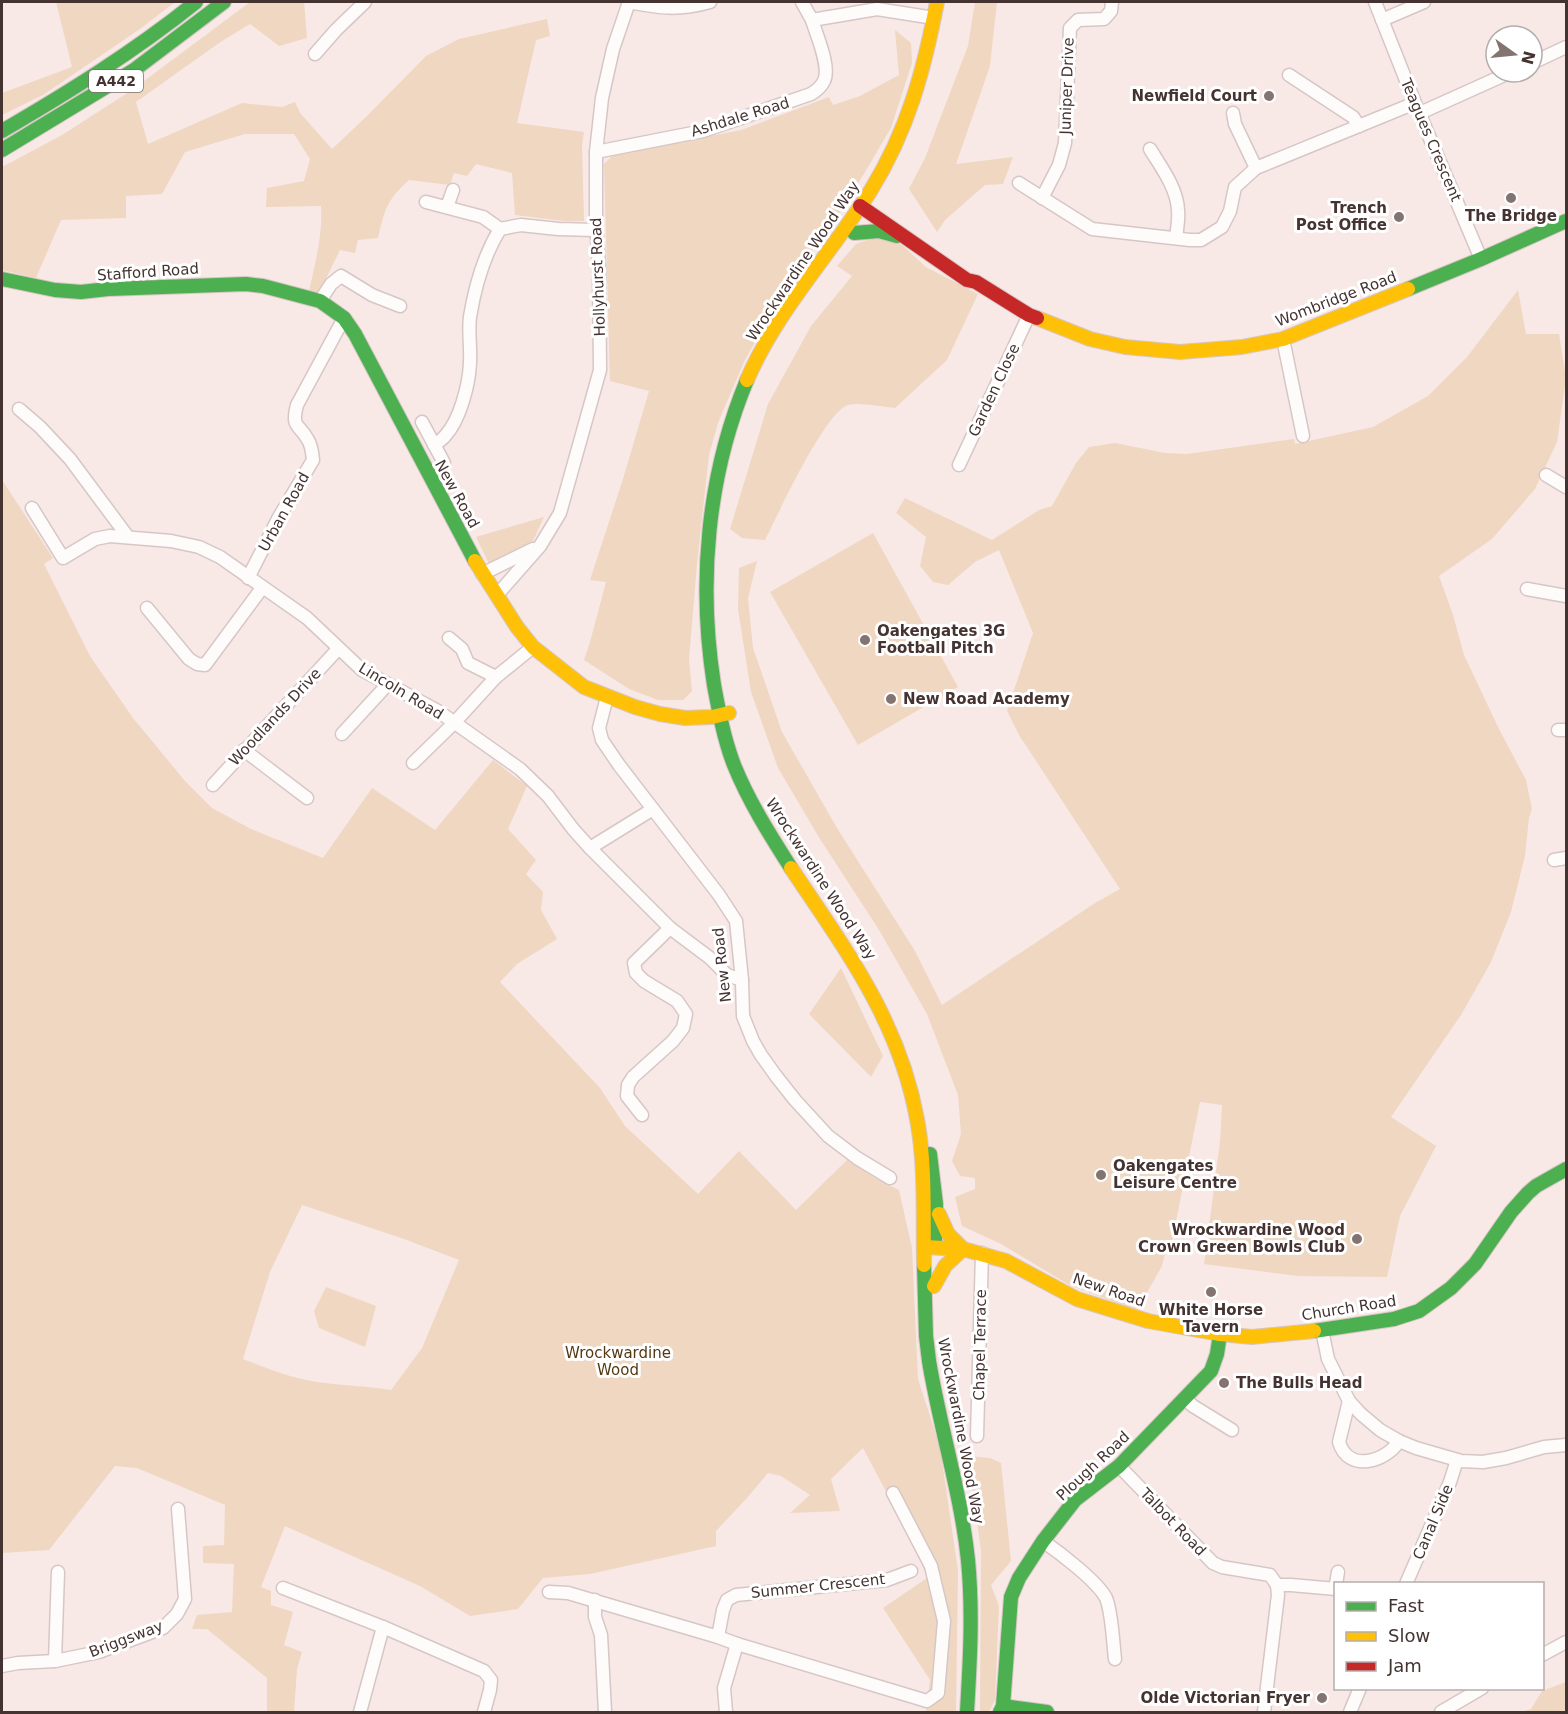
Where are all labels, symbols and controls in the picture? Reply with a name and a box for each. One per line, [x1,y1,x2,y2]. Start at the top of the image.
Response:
north arrow [1484,24,1544,84]
street label: Juniper Drive [1056,37,1078,136]
text: N [1517,49,1539,67]
road number: A442 [89,70,143,92]
street label: Teagues Crescent [1397,75,1465,204]
place label: Newfield Court [1131,87,1257,105]
marker: Newfield Court [1262,89,1276,103]
street label: Ashdale Road [689,93,791,141]
street label: Wrockwardine Wood Way [743,177,863,344]
marker: The Bridge [1504,191,1518,205]
place label: Trench Post Office [1296,199,1387,234]
place label: The Bridge [1465,207,1557,225]
marker: Trench Post Office [1392,210,1406,224]
street label: Hollyhurst Road [587,217,609,337]
street label: Stafford Road [97,259,199,285]
street label: Wombridge Road [1273,268,1399,330]
street label: Garden Close [965,341,1023,439]
street label: New Road [431,457,483,531]
street label: Urban Road [255,469,313,555]
place label: Oakengates 3G Football Pitch [877,622,1005,657]
marker: Oakengates 3G Football Pitch [858,633,872,647]
street label: Lincoln Road [355,659,447,723]
street label: Woodlands Drive [225,664,325,770]
place label: New Road Academy [903,690,1070,708]
marker: New Road Academy [884,692,898,706]
street label: Wrockwardine Wood Way [762,795,880,963]
street label: New Road [709,927,735,1003]
place label: Oakengates Leisure Centre [1113,1157,1237,1192]
marker: Oakengates Leisure Centre [1094,1168,1108,1182]
place label: Wrockwardine Wood Crown Green Bowls Club [1138,1221,1345,1256]
marker: Wrockwardine Wood Crown Green Bowls Club [1350,1232,1364,1246]
street label: New Road [1071,1269,1147,1311]
marker: White Horse Tavern [1204,1285,1218,1299]
street label: Chapel Terrace [970,1289,990,1401]
street label: Church Road [1300,1292,1398,1324]
place label: White Horse Tavern [1159,1301,1263,1336]
street label: Wrockwardine Wood Way [934,1336,988,1526]
park label: Wrockwardine Wood [565,1344,671,1379]
place label: The Bulls Head [1236,1374,1362,1392]
marker: The Bulls Head [1217,1376,1231,1390]
street label: Plough Road [1053,1428,1133,1504]
street label: Canal Side [1409,1482,1457,1562]
street label: Talbot Road [1136,1484,1210,1560]
street label: Summer Crescent [750,1570,886,1602]
legend [1334,1582,1544,1690]
text: Fast [1388,1595,1424,1616]
street label: Briggsway [86,1617,166,1661]
text: Slow [1388,1625,1430,1646]
text: Jam [1387,1655,1422,1676]
place label: Olde Victorian Fryer [1141,1689,1311,1707]
marker: Olde Victorian Fryer [1315,1691,1329,1705]

